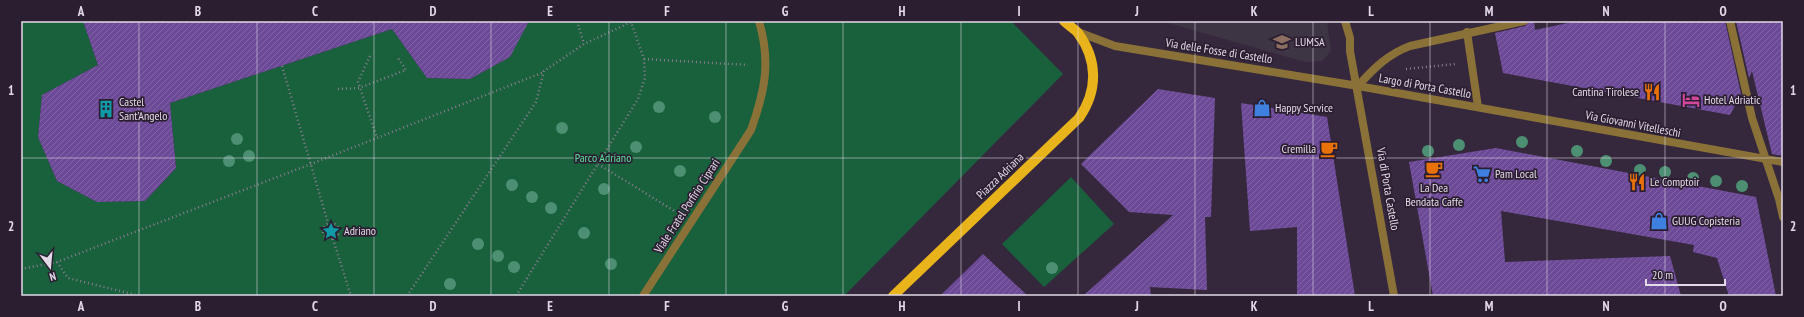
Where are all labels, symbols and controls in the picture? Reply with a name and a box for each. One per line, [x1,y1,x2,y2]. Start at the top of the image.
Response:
text: A [77,3,85,20]
text: B [195,3,201,20]
text: C [312,3,318,20]
text: D [430,3,437,20]
text: E [547,3,553,20]
text: F [664,3,670,20]
text: G [782,3,789,20]
text: H [899,3,906,20]
text: I [1017,3,1021,20]
text: J [1134,3,1139,20]
text: K [1251,3,1258,20]
text: L [1368,3,1374,20]
text: M [1485,3,1494,20]
text: N [1602,3,1610,20]
text: O [1719,3,1727,20]
school or university icon: LUMSA [1272,32,1292,52]
street label: Via delle Fosse di Castello [1164,34,1274,66]
place label: LUMSA [1295,34,1325,49]
street label: Largo di Porta Castello [1378,70,1473,101]
text: 1 [8,82,14,99]
restaurant icon: Cantina Tirolese [1642,82,1662,102]
text: 1 [1790,82,1796,99]
place label: Cantina Tirolese [1572,84,1639,99]
hotel icon: Hotel Adriatic [1681,90,1701,110]
place label: Hotel Adriatic [1704,92,1761,107]
place label: Castel Sant’Angelo [119,94,167,123]
shop icon: Happy Service [1252,98,1272,118]
building icon: Castel Sant’Angelo [96,99,116,119]
place label: Happy Service [1275,100,1333,115]
street label: Via Giovanni Vitelleschi [1583,107,1682,140]
cafe icon: Cremilla [1319,139,1339,159]
place label: Cremilla [1282,141,1316,156]
street label: Via di Porta Castello [1374,146,1403,231]
street label: Piazza Adriana [973,149,1027,202]
park label: Parco Adriano [575,150,631,165]
street label: Viale Fratel Porfirio Ciprari [650,156,723,257]
cafe icon: La Dea Bendata Caffe [1424,159,1444,179]
supermarket icon: Pam Local [1472,164,1492,184]
place label: Pam Local [1495,166,1537,181]
restaurant icon: Le Comptoir [1627,172,1647,192]
place label: Le Comptoir [1650,174,1700,189]
place label: La Dea Bendata Caffe [1405,180,1463,209]
shop icon: GUUG Copisteria [1649,211,1669,231]
place label: GUUG Copisteria [1672,213,1740,228]
text: 2 [8,218,14,235]
text: 2 [1790,218,1796,235]
place icon: Adriano [321,221,341,241]
place label: Adriano [344,223,376,238]
north arrow [30,247,70,287]
scale bar [1646,261,1725,287]
text: 20 m [1652,267,1673,282]
text: N [48,269,58,284]
text: A [77,298,85,315]
text: B [195,298,201,315]
text: C [312,298,318,315]
text: D [430,298,437,315]
text: E [547,298,553,315]
text: F [664,298,670,315]
text: G [782,298,789,315]
text: H [899,298,906,315]
text: I [1017,298,1021,315]
text: J [1134,298,1139,315]
text: K [1251,298,1258,315]
text: L [1368,298,1374,315]
text: M [1485,298,1494,315]
text: N [1602,298,1610,315]
text: O [1719,298,1727,315]

